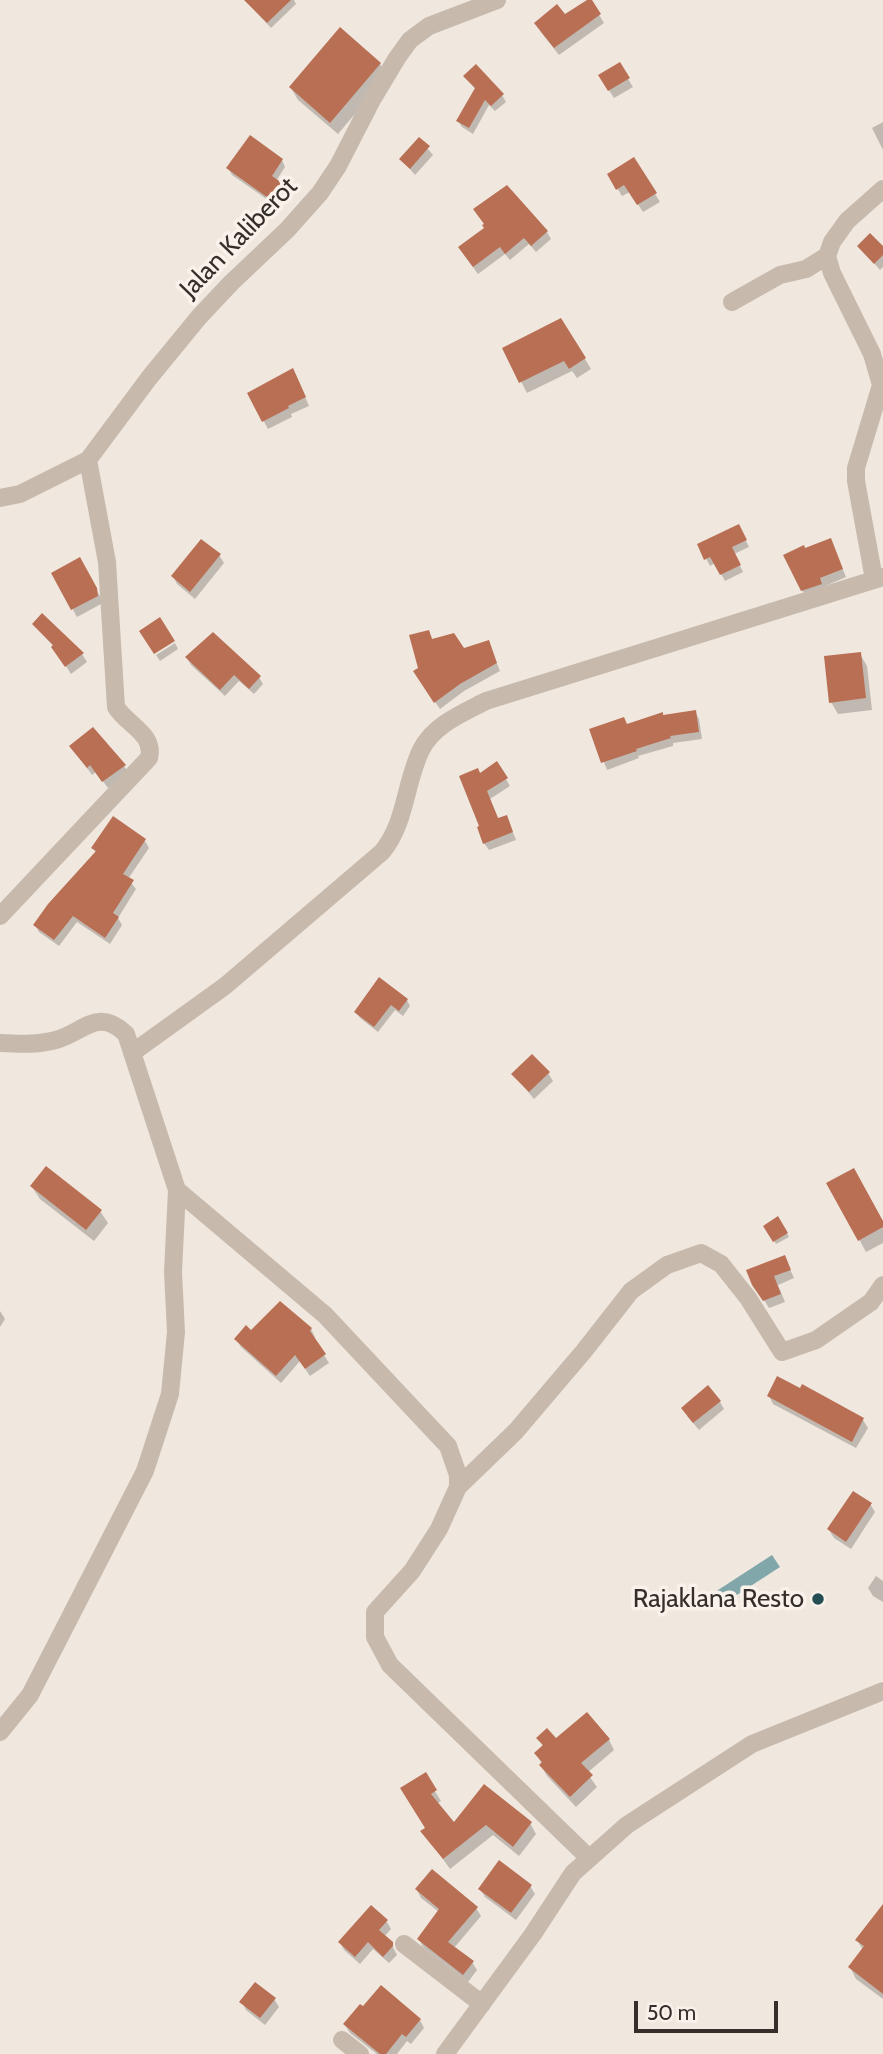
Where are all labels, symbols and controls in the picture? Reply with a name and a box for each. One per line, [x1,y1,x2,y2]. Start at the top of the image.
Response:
street label: Jalan Kaliberot [174,171,304,305]
place label: Rajaklana Resto [633,1583,804,1615]
marker: Rajaklana Resto [810,1591,826,1607]
scale bar [638,1988,782,2032]
text: 50 m [647,2000,696,2025]

